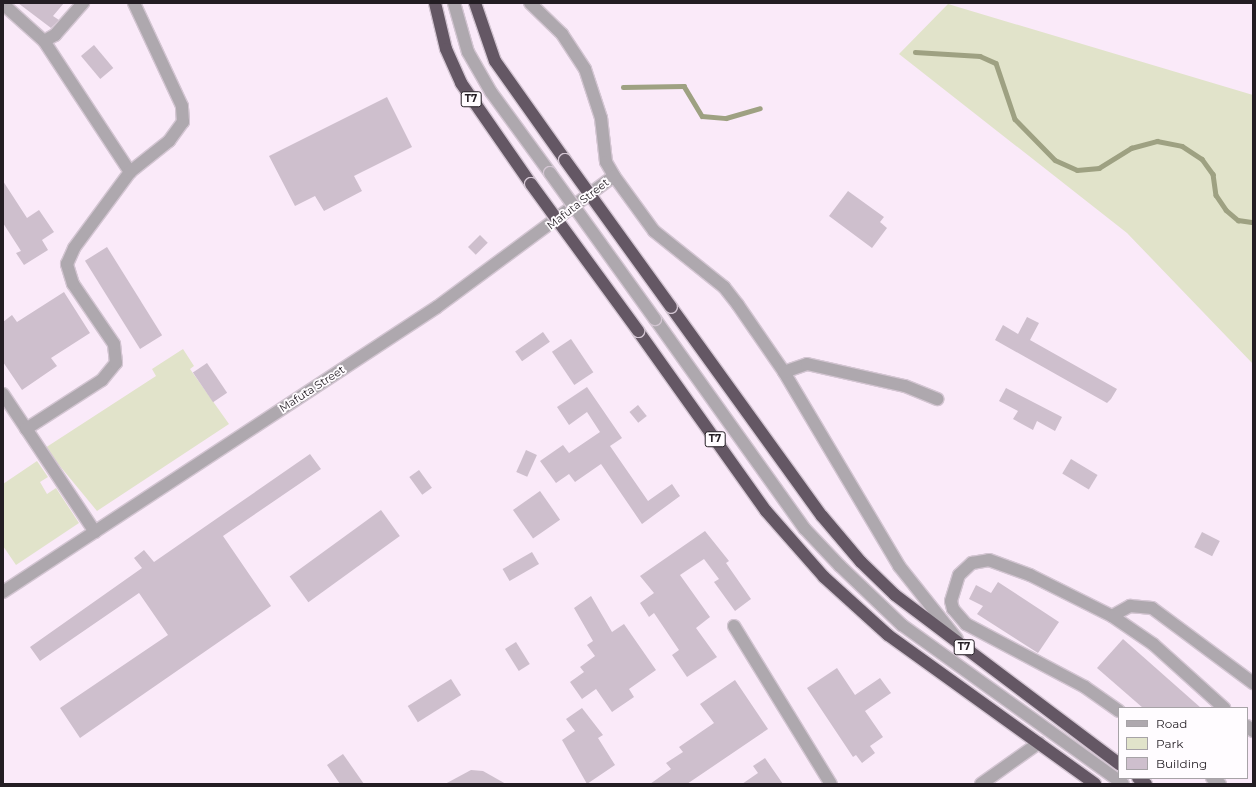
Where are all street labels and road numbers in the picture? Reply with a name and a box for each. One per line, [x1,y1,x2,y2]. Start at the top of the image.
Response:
road number: T7 [460,91,482,107]
street label: Mafuta Street [544,176,612,232]
street label: Mafuta Street [277,363,347,415]
road number: T7 [704,431,726,447]
road number: T7 [953,639,975,655]

